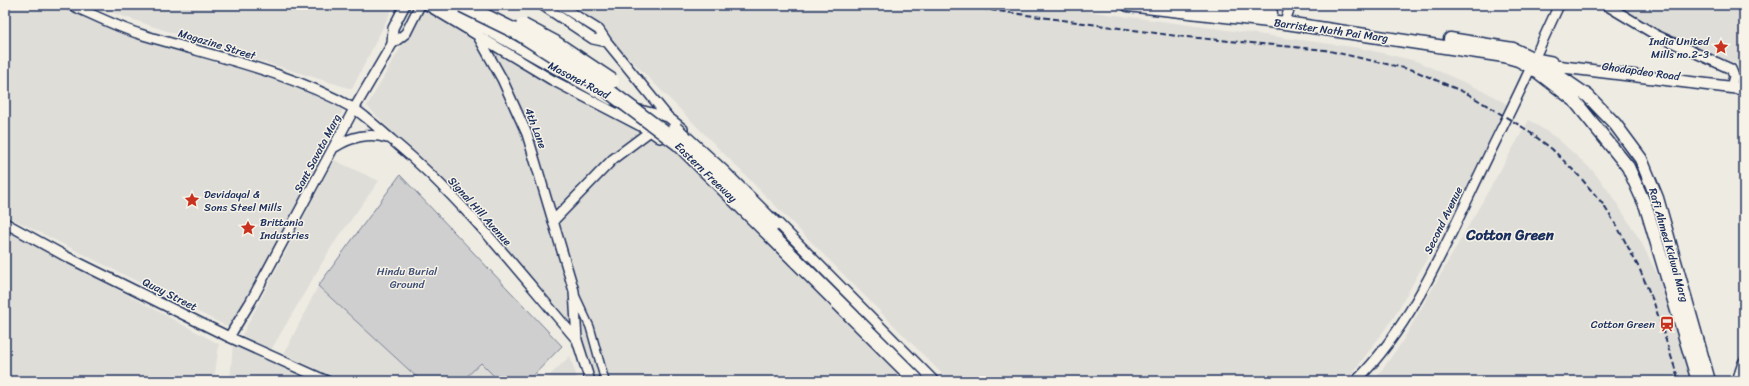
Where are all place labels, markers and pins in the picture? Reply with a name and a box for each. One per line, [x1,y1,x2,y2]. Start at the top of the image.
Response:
place label: India United Mills no.2-3 [1648,32,1710,64]
place icon: India United Mills no.2-3 [1712,38,1730,56]
place label: Devidayal & Sons Steel Mills [204,185,283,217]
place icon: Devidayal & Sons Steel Mills [183,191,201,209]
place label: Brittania Industries [259,213,309,245]
place icon: Brittania Industries [239,219,257,237]
place label: Cotton Green [1591,315,1655,334]
station icon: Cotton Green [1658,315,1676,333]

